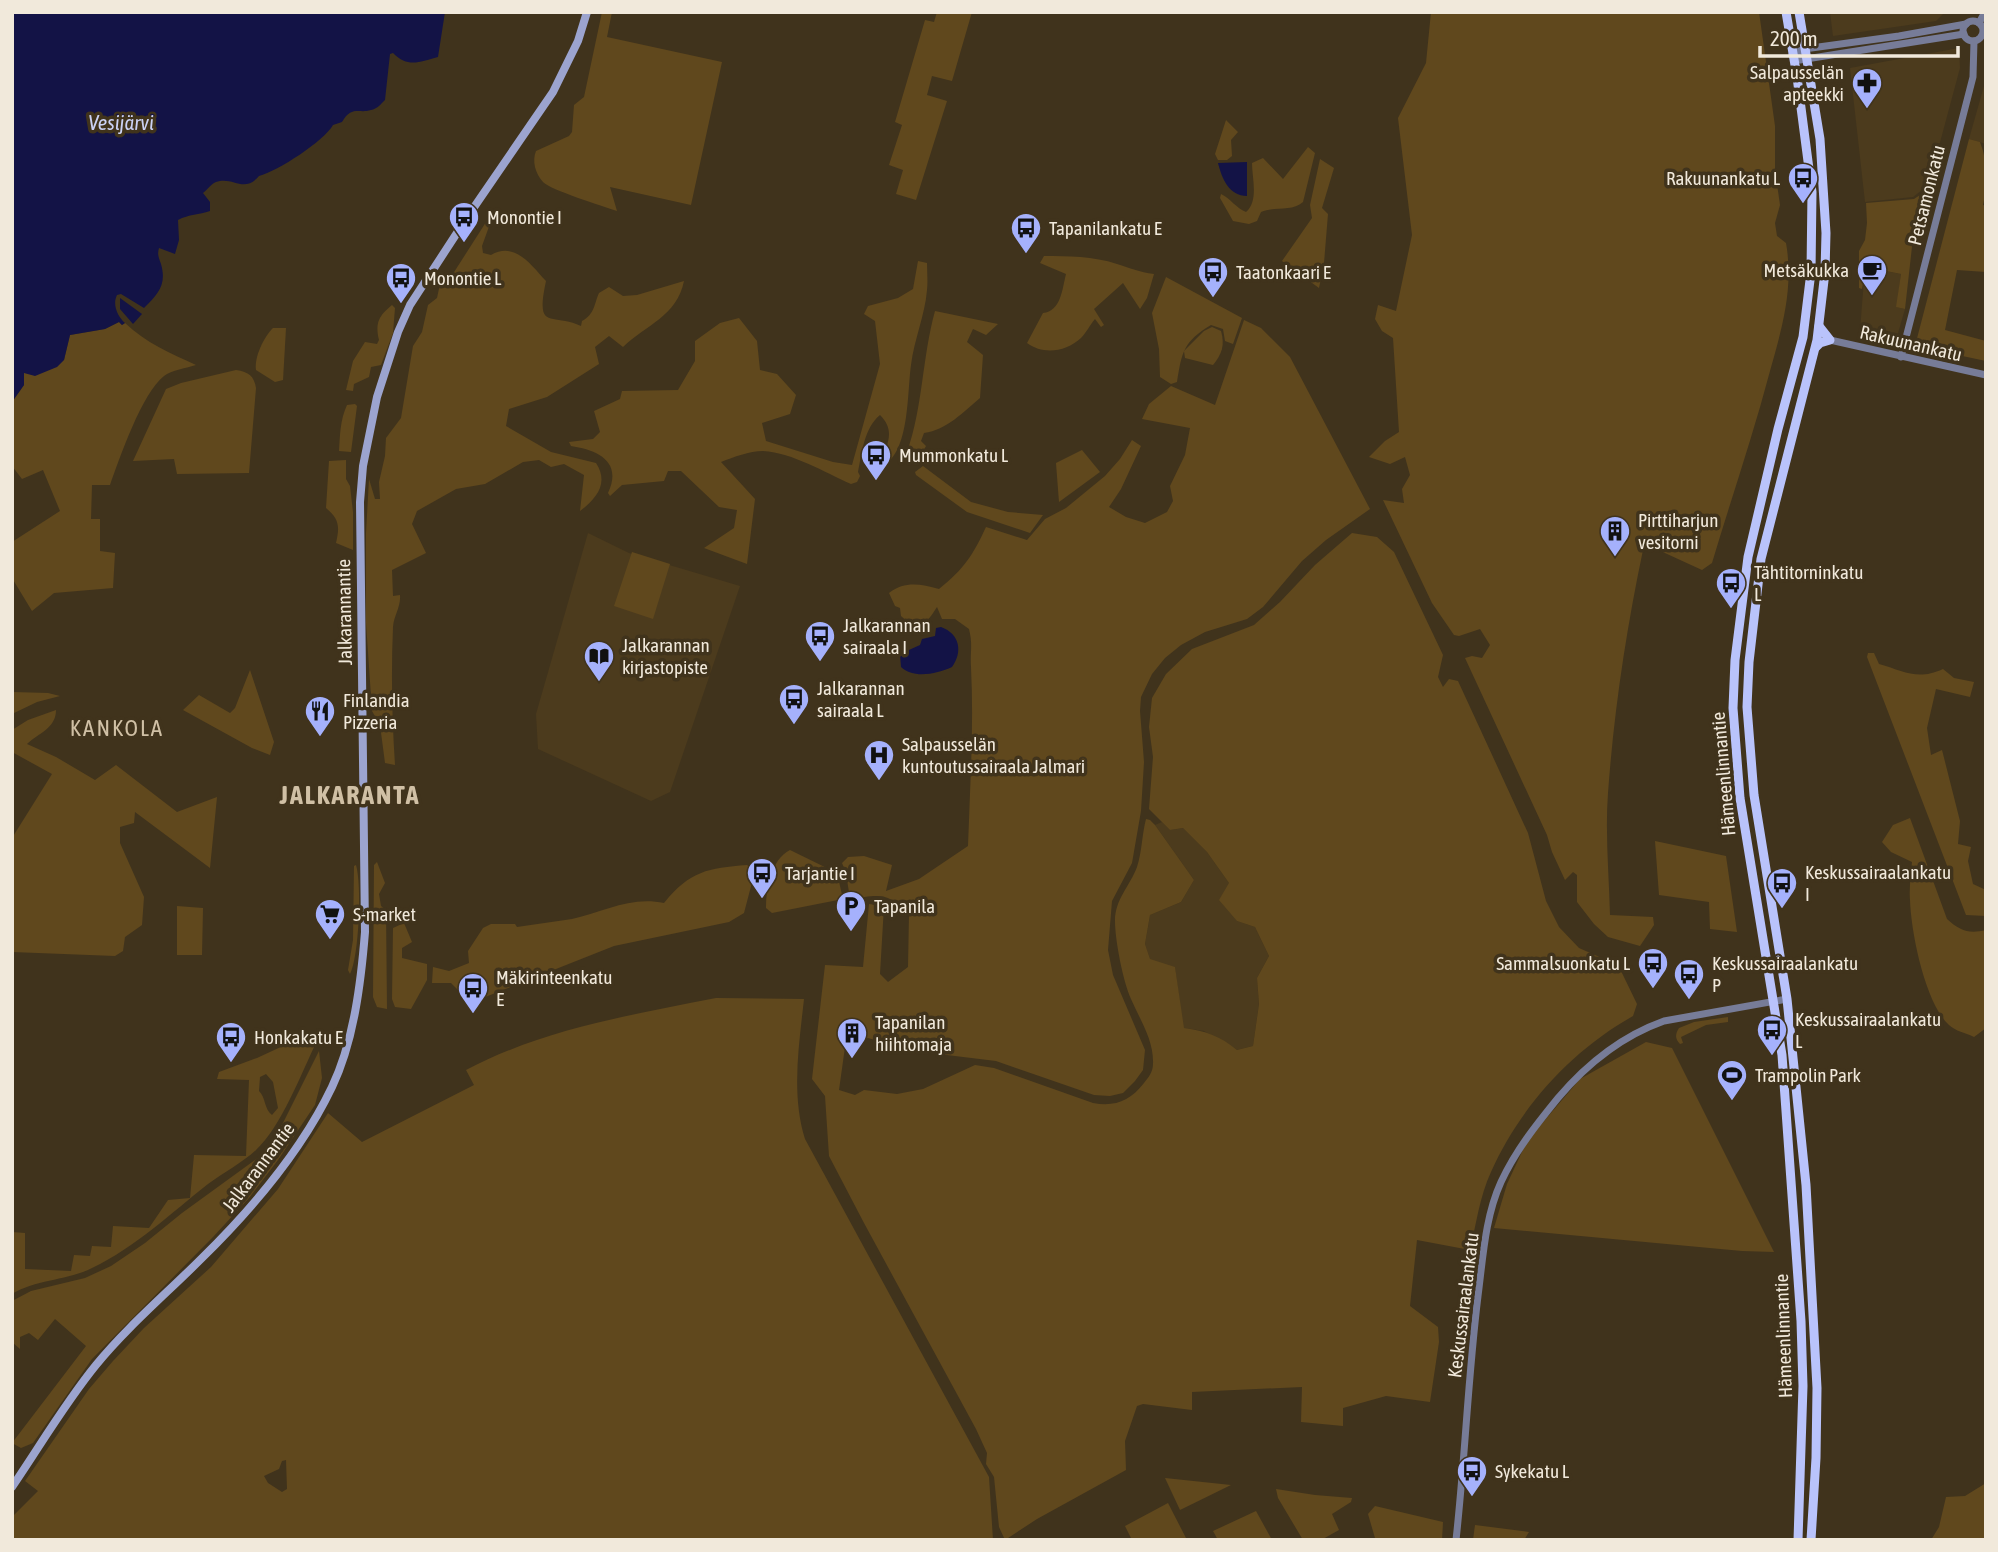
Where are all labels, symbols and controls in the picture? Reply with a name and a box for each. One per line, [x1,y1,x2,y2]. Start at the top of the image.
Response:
scale bar [1760,14,1958,58]
text: 200 m [1770,26,1818,50]
place label: Salpausselän apteekki [1750,61,1844,105]
pharmacy icon: Salpausselän apteekki [1850,66,1884,110]
water label: Vesijärvi [88,110,154,134]
street label: Petsamonkatu [1903,143,1949,247]
bus stop icon: Rakuunankatu L [1786,161,1820,205]
place label: Rakuunankatu L [1666,167,1781,189]
bus stop icon: Monontie I [447,200,481,244]
place label: Monontie I [487,206,562,228]
bus stop icon: Tapanilankatu E [1009,211,1043,255]
place label: Tapanilankatu E [1049,217,1162,239]
cafe icon: Metsäkukka [1855,253,1889,297]
bus stop icon: Taatonkaari E [1196,255,1230,299]
place label: Metsäkukka [1764,259,1849,281]
bus stop icon: Monontie L [384,261,418,305]
place label: Taatonkaari E [1236,261,1331,283]
place label: Monontie L [424,267,502,289]
street label: Rakuunankatu [1858,321,1964,365]
bus stop icon: Mummonkatu L [859,438,893,482]
place label: Mummonkatu L [899,444,1009,466]
place label: Pirttiharjun vesitorni [1638,509,1718,553]
building icon: Pirttiharjun vesitorni [1598,514,1632,558]
street label: Jalkarannantie [332,559,356,665]
place label: Tähtitorninkatu L [1754,561,1863,605]
bus stop icon: Tähtitorninkatu L [1714,566,1748,610]
place label: Jalkarannan sairaala I [843,614,931,658]
bus stop icon: Jalkarannan sairaala I [803,619,837,663]
place label: Jalkarannan kirjastopiste [622,634,710,678]
library icon: Jalkarannan kirjastopiste [582,639,616,683]
place label: Jalkarannan sairaala L [817,677,905,721]
bus stop icon: Jalkarannan sairaala L [777,682,811,726]
place label: Finlandia Pizzeria [343,689,410,733]
restaurant icon: Finlandia Pizzeria [303,694,337,738]
street label: Hämeenlinnantie [1707,711,1739,837]
district label: KANKOLA [70,715,164,741]
place label: Salpausselän kuntoutussairaala Jalmari [902,733,1085,777]
hospital icon: Salpausselän kuntoutussairaala Jalmari [862,738,896,782]
district label: JALKARANTA [279,780,420,810]
bus stop icon: Tarjantie I [745,856,779,900]
place label: Keskussairaalankatu I [1805,861,1951,905]
place label: Tarjantie I [785,862,855,884]
bus stop icon: Keskussairaalankatu I [1765,866,1799,910]
parking icon: Tapanila [834,889,868,933]
place label: Tapanila [874,895,935,917]
supermarket icon: S-market [313,897,347,941]
place label: S-market [353,903,416,925]
bus stop icon: Sammalsuonkatu L [1636,946,1670,990]
place label: Sammalsuonkatu L [1496,952,1631,974]
place label: Keskussairaalankatu P [1712,952,1858,996]
bus stop icon: Keskussairaalankatu P [1672,957,1706,1001]
place label: Mäkirinteenkatu E [496,966,612,1010]
bus stop icon: Mäkirinteenkatu E [456,971,490,1015]
place label: Keskussairaalankatu L [1795,1008,1941,1052]
place label: Tapanilan hiihtomaja [875,1011,952,1055]
bus stop icon: Keskussairaalankatu L [1755,1013,1789,1057]
building icon: Tapanilan hiihtomaja [835,1016,869,1060]
bus stop icon: Honkakatu E [214,1020,248,1064]
place label: Honkakatu E [254,1026,343,1048]
sports icon: Trampolin Park [1715,1058,1749,1102]
place label: Trampolin Park [1755,1064,1861,1086]
street label: Jalkarannantie [217,1118,299,1216]
street label: Keskussairaalankatu [1443,1231,1483,1379]
street label: Hämeenlinnantie [1770,1274,1796,1398]
bus stop icon: Sykekatu L [1455,1454,1489,1498]
place label: Sykekatu L [1495,1460,1570,1482]

